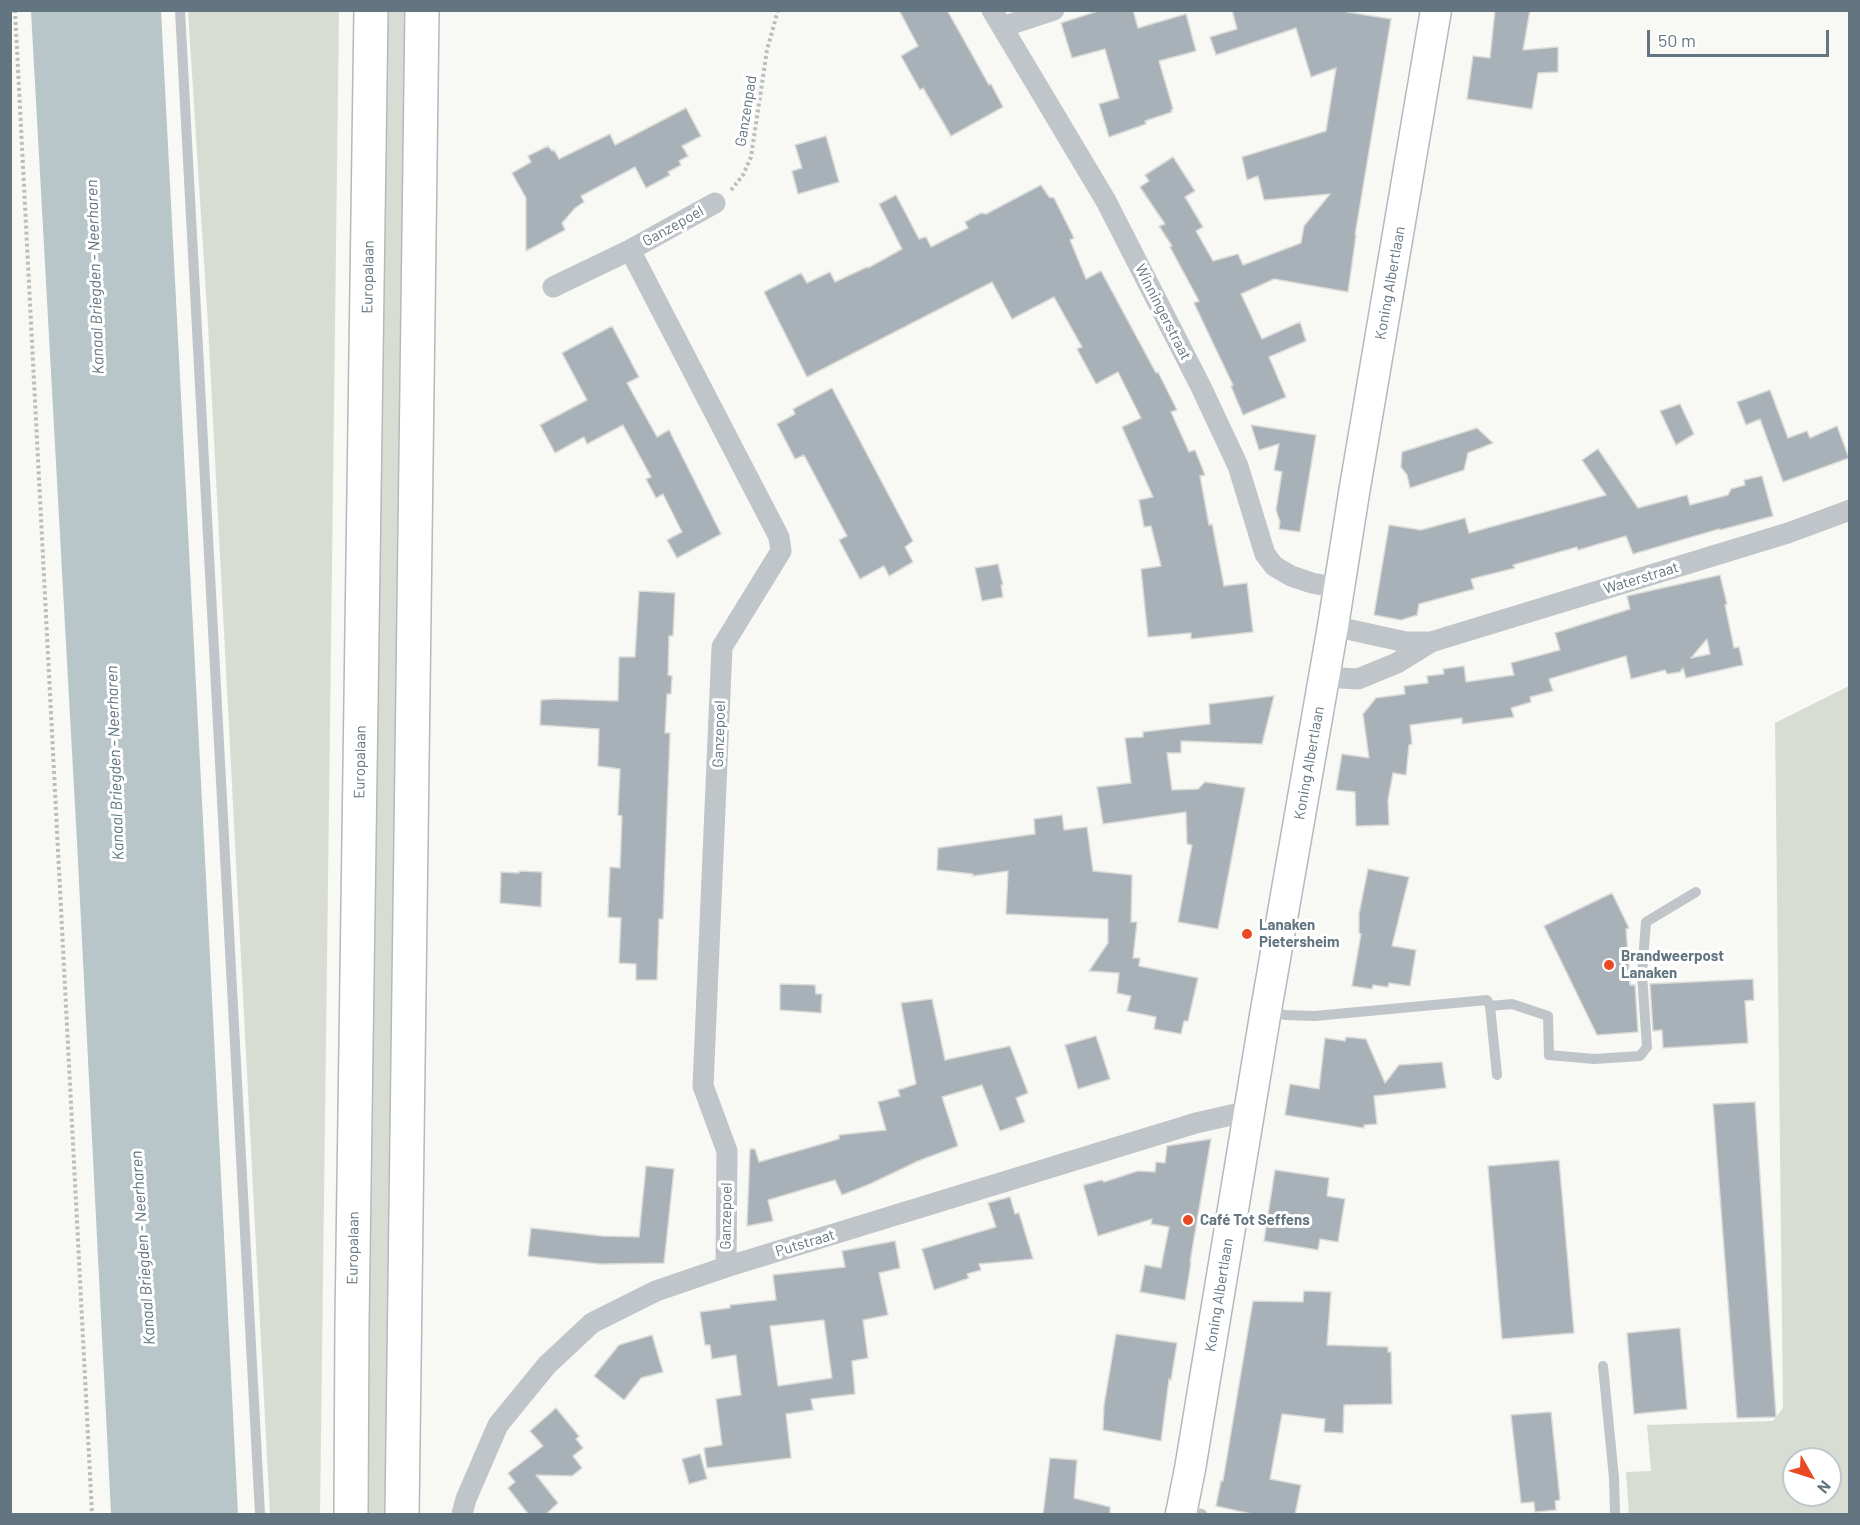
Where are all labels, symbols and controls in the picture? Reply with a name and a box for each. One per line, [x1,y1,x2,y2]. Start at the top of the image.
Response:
scale bar [1650,18,1832,56]
text: 50 m [1658,29,1696,51]
street label: Ganzenpad [732,74,760,148]
water label: Kanaal Briegden - Neerharen [82,179,108,375]
street label: Ganzepoel [639,202,707,250]
street label: Koning Albertlaan [1371,225,1409,341]
street label: Europalaan [358,240,378,314]
street label: Winningerstraat [1131,261,1195,363]
street label: Waterstraat [1601,558,1681,598]
water label: Kanaal Briegden - Neerharen [102,665,128,861]
street label: Ganzepoel [709,700,729,768]
street label: Koning Albertlaan [1290,705,1328,821]
street label: Europalaan [350,725,370,799]
place label: Lanaken Pietersheim [1259,916,1339,951]
marker: Lanaken Pietersheim [1240,927,1254,941]
place label: Brandweerpost Lanaken [1621,947,1724,982]
marker: Brandweerpost Lanaken [1602,958,1616,972]
water label: Kanaal Briegden - Neerharen [127,1150,159,1346]
street label: Ganzepoel [716,1182,736,1250]
street label: Europalaan [343,1211,363,1285]
place label: Café Tot Seffens [1200,1211,1310,1229]
marker: Café Tot Seffens [1181,1213,1195,1227]
street label: Putstraat [773,1225,837,1261]
street label: Koning Albertlaan [1201,1237,1237,1353]
north arrow [1782,1447,1842,1507]
text: N [1814,1477,1836,1497]

